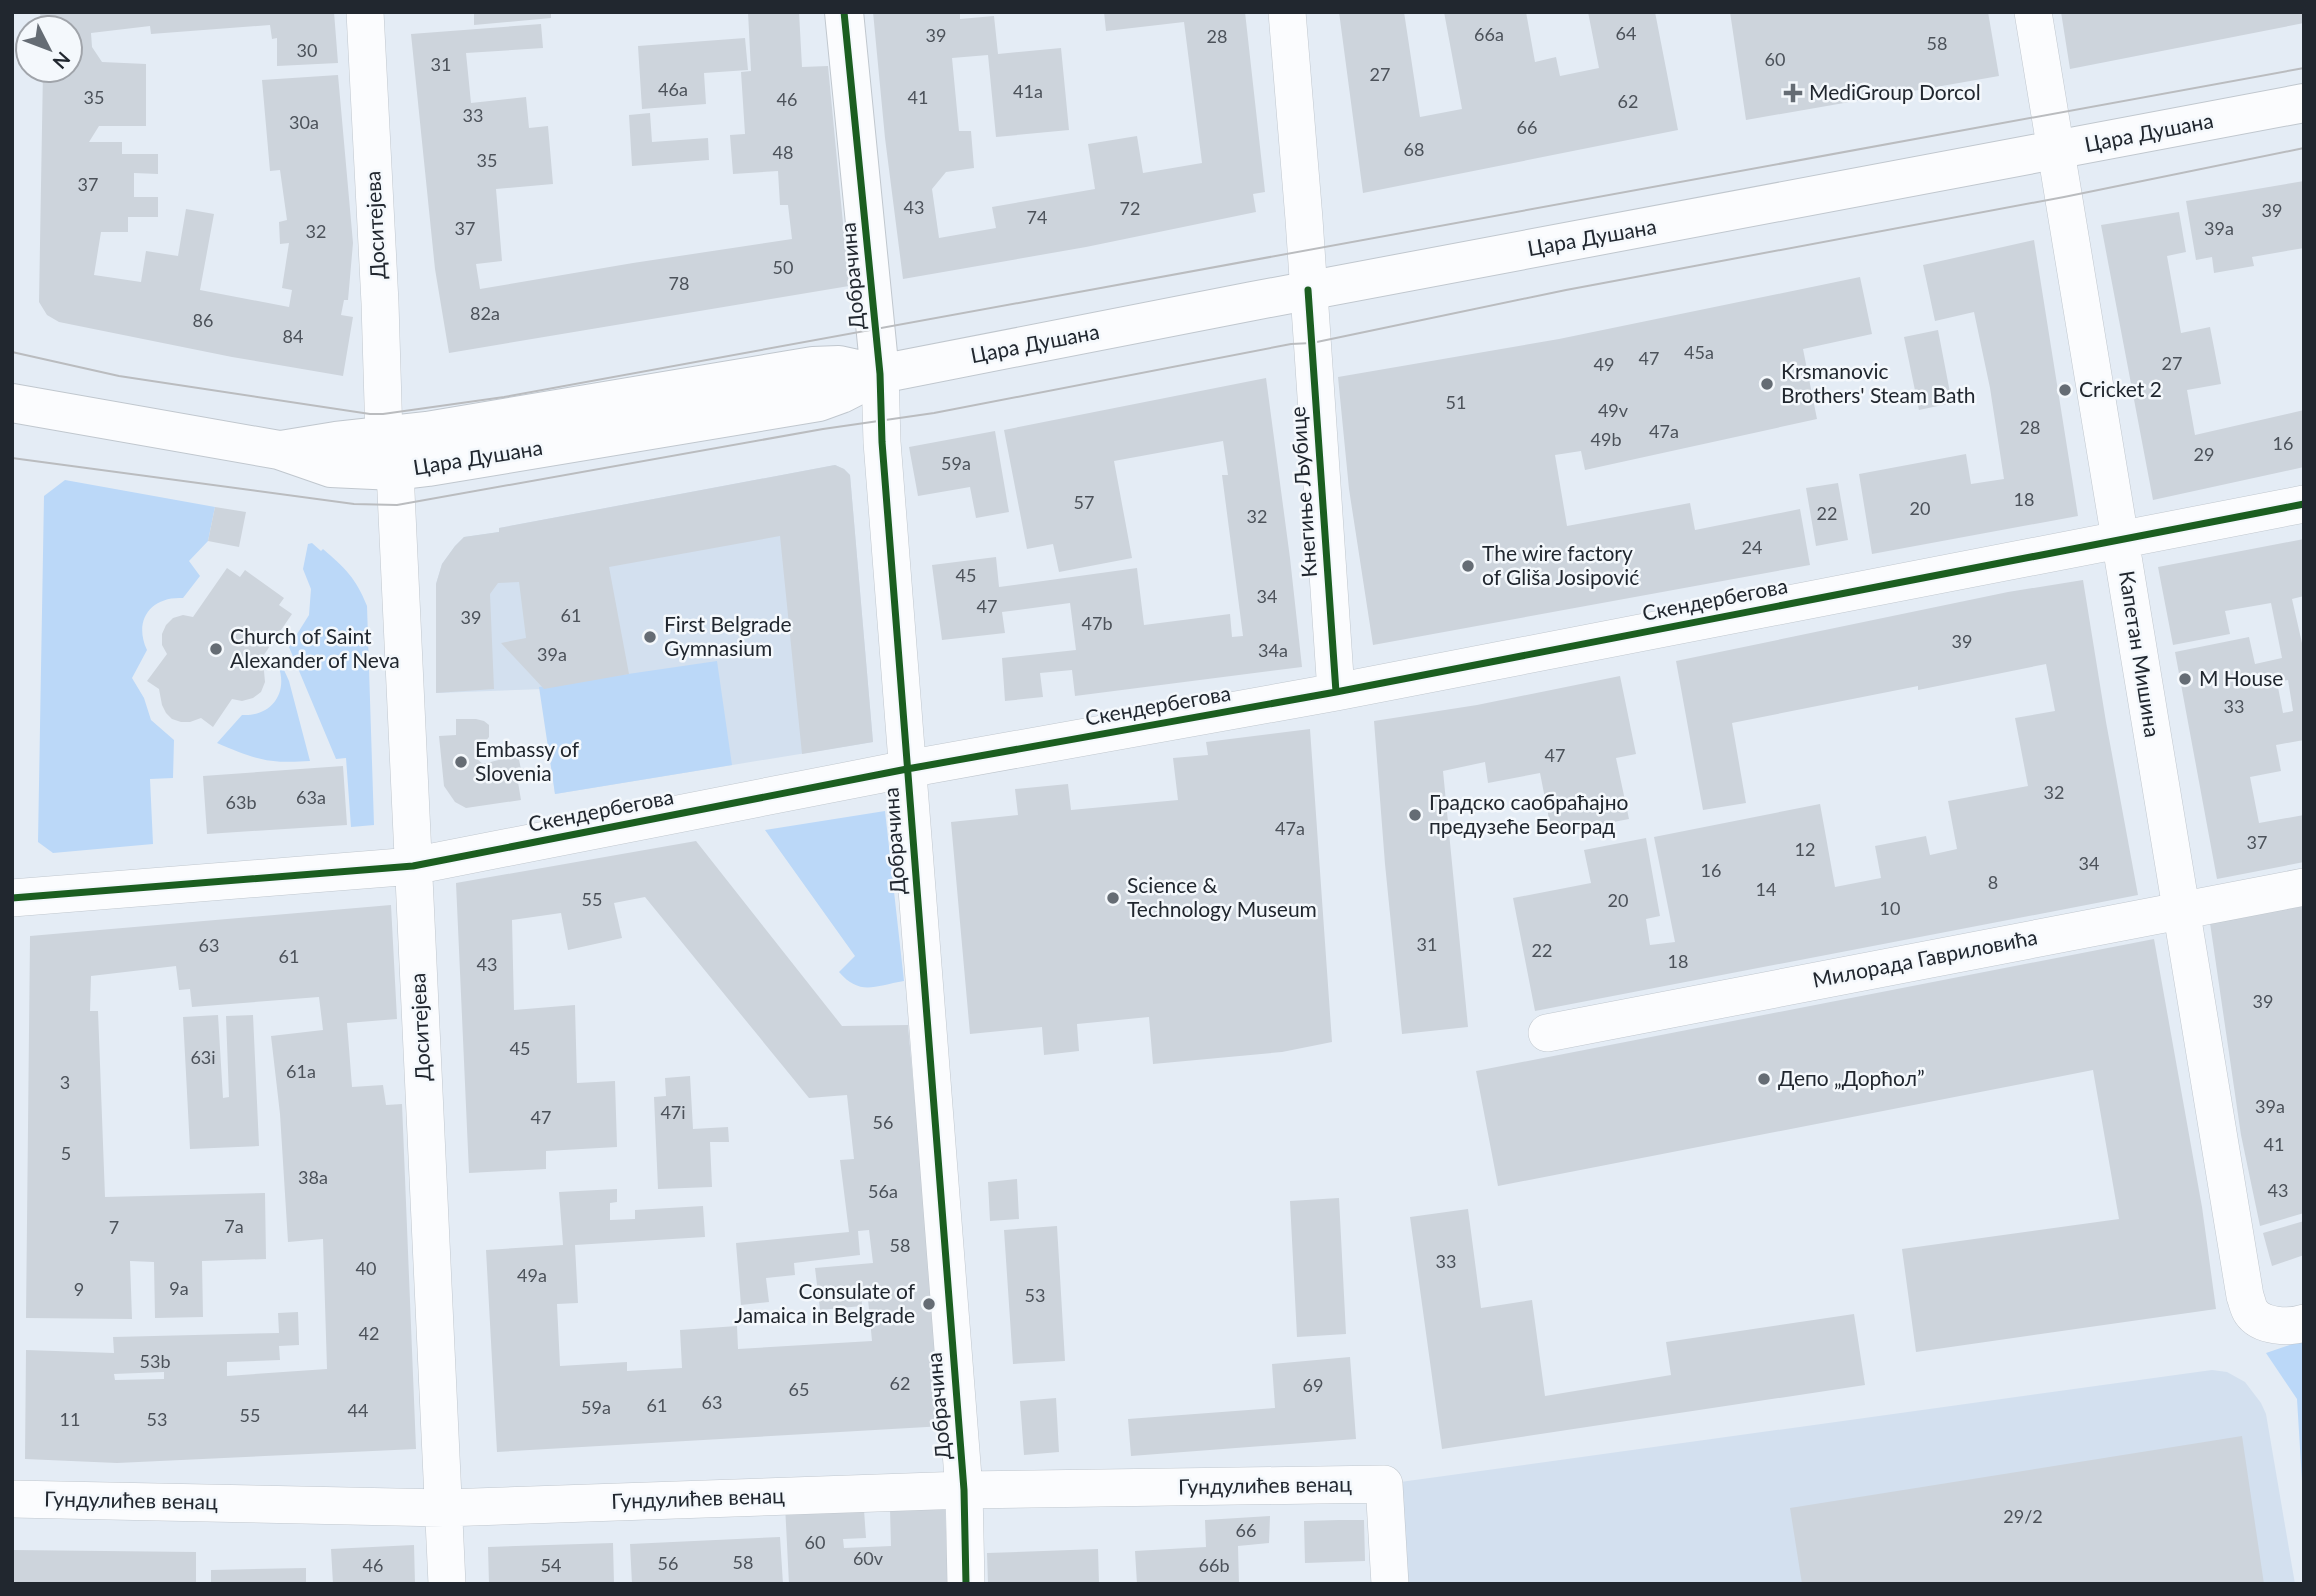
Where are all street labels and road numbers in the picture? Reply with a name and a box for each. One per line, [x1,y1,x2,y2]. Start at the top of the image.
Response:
street label: Цара Душана [2082,107,2215,156]
street label: Доситејева [359,170,390,280]
street label: Цара Душана [1525,213,1658,260]
street label: Добрачина [834,222,869,331]
street label: Цара Душана [968,318,1101,367]
street label: Кнегиње Љубице [1284,406,1321,578]
street label: Цара Душана [411,434,544,479]
street label: Капетан Мишина [2115,569,2166,739]
street label: Скендербегова [1640,572,1789,625]
street label: Скендербегова [1083,679,1232,730]
street label: Скендербегова [526,783,675,836]
street label: Добрачина [877,787,910,896]
street label: Милорада Гавриловића [1810,923,2039,992]
street label: Доситејева [404,972,435,1082]
street label: Добрачина [920,1352,955,1461]
street label: Гундулићев венац [1178,1470,1352,1499]
street label: Гундулићев венац [611,1482,785,1513]
street label: Гундулићев венац [44,1485,218,1514]

